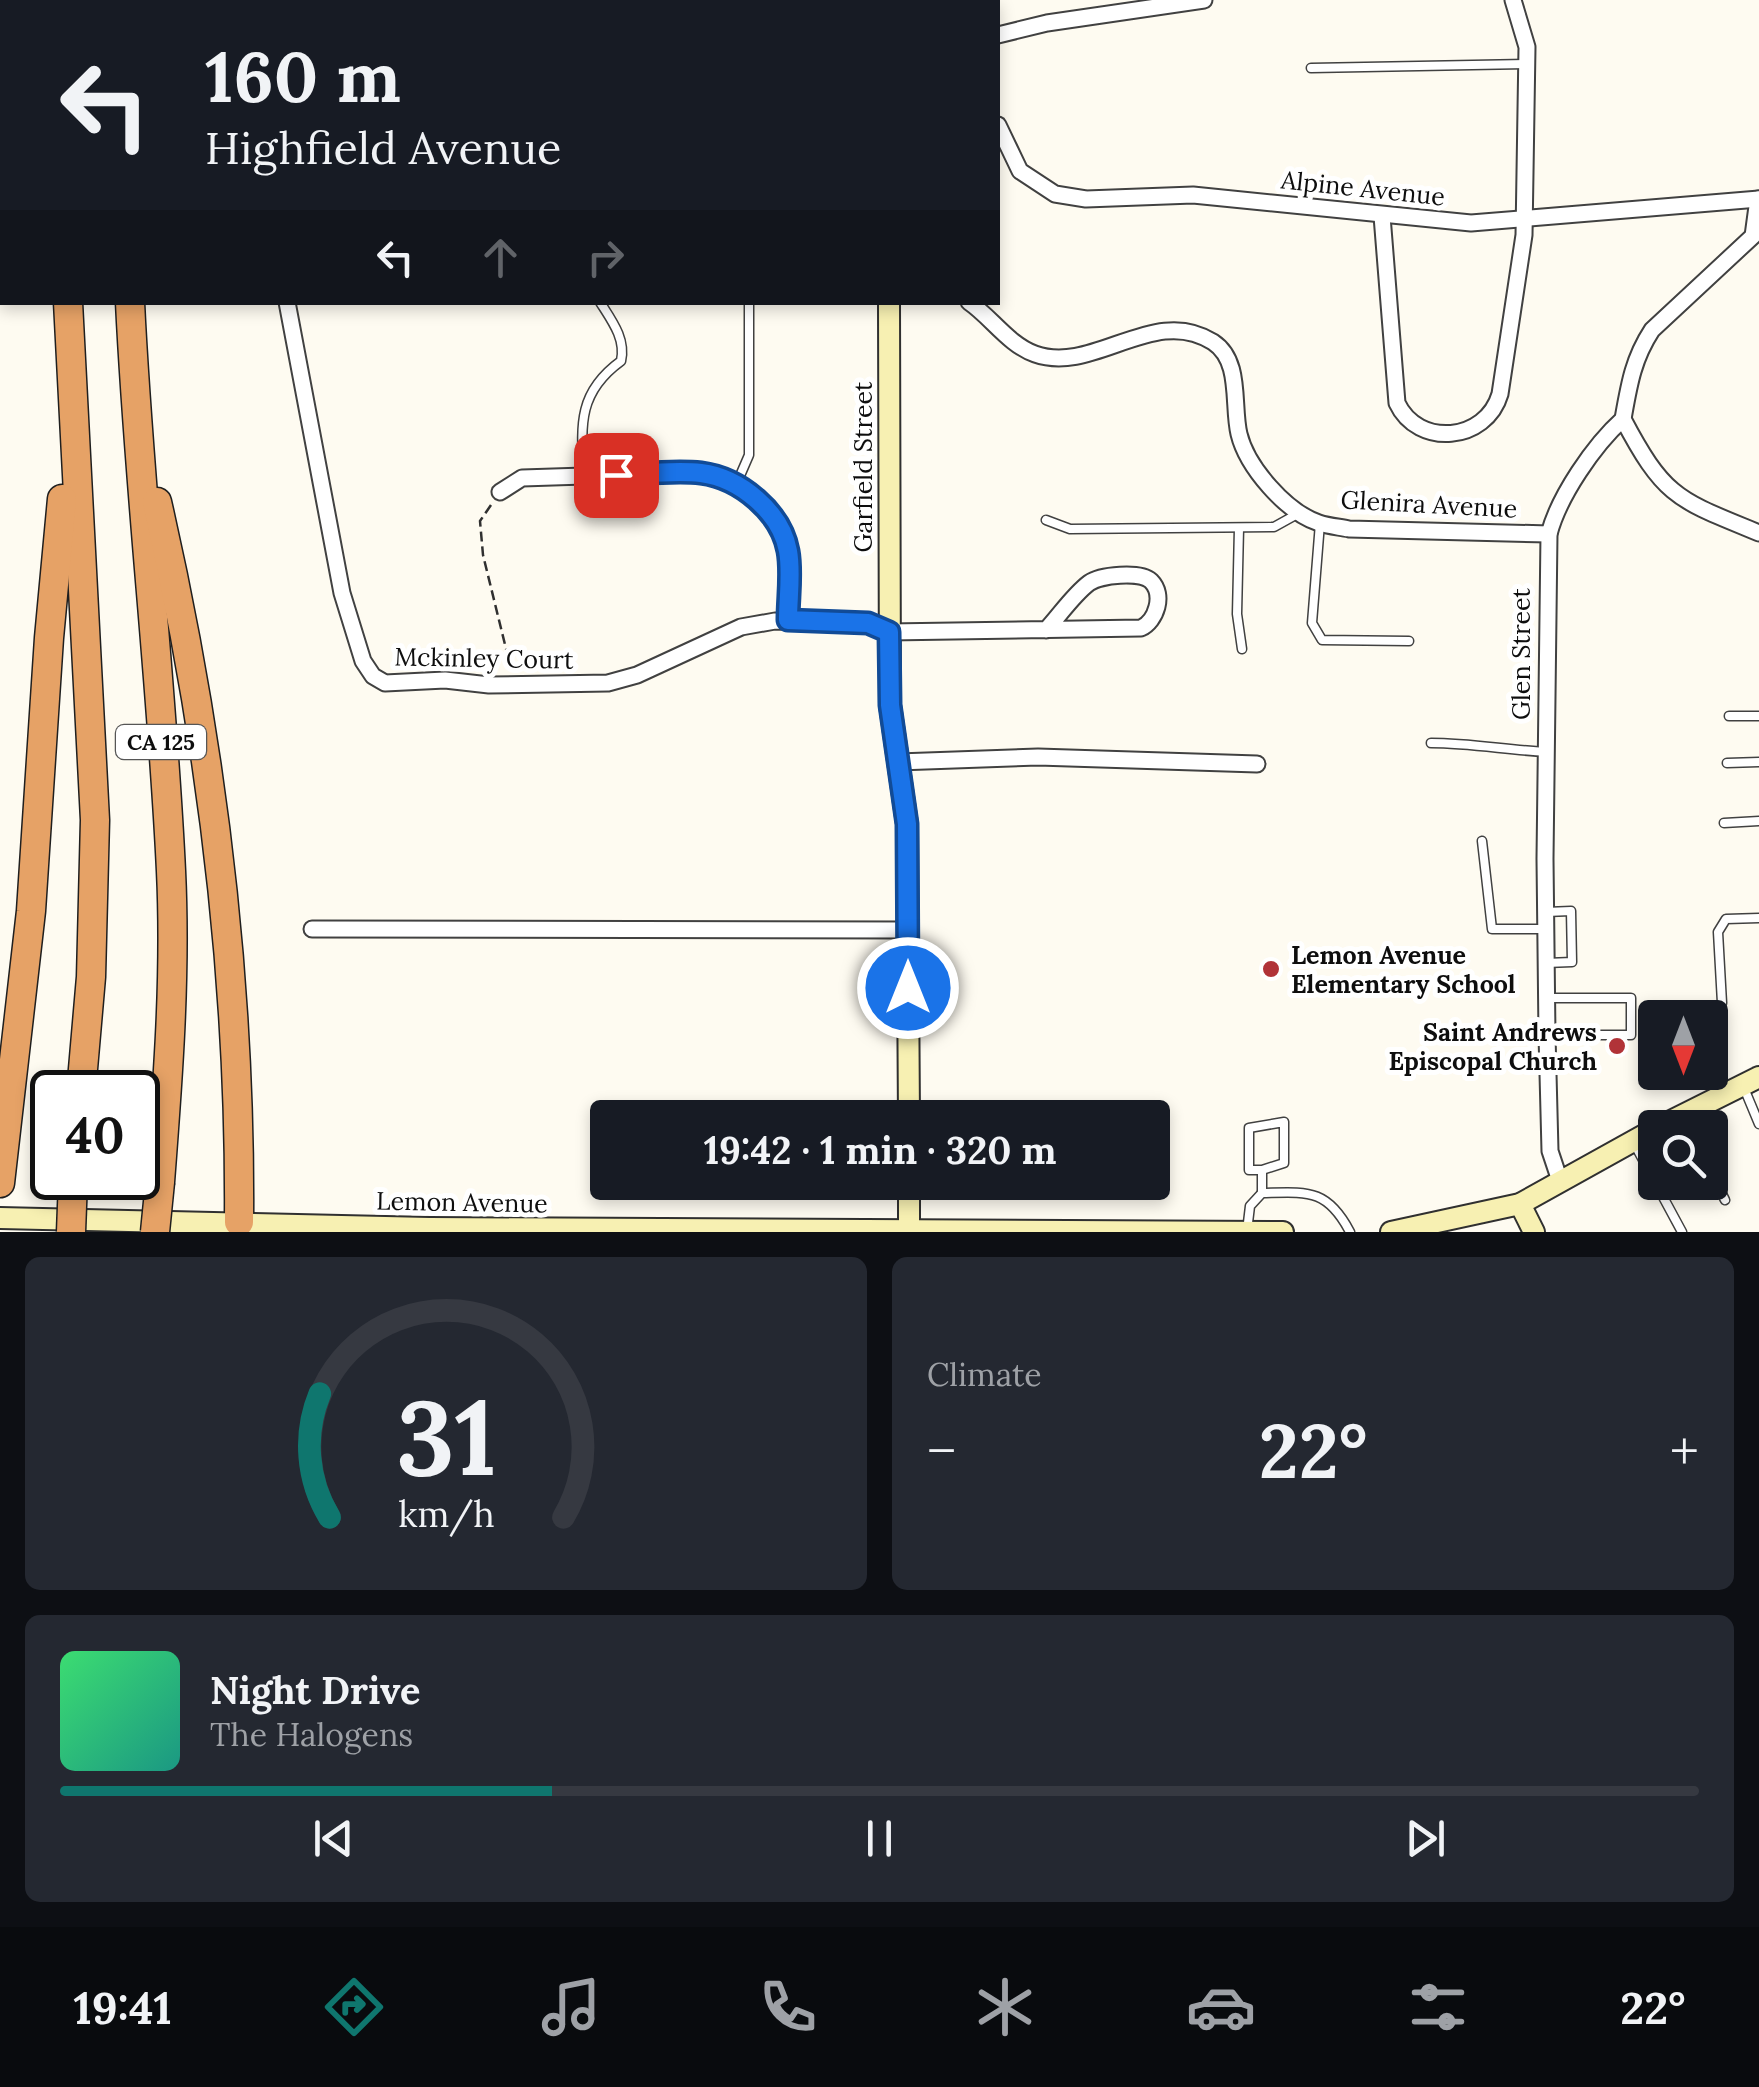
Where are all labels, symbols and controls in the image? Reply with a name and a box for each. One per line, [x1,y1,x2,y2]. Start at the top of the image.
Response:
text: 160 m [205,32,401,121]
icon: left [40,40,170,170]
text: Highfield Avenue [205,119,562,176]
street label: Alpine Avenue [1279,163,1447,213]
icon: left [368,230,423,285]
icon: ahead [473,230,528,285]
icon: right [578,230,633,285]
street label: Garfield Street [847,381,879,553]
pin [574,433,659,518]
icon: arrive [589,448,644,503]
street label: Glenira Avenue [1340,483,1518,525]
street label: Glen Street [1505,588,1537,720]
street label: Mckinley Court [394,640,574,676]
road number: CA 125 [116,725,206,759]
position arrow [856,936,960,1040]
place label: Lemon Avenue Elementary School [1291,939,1516,1000]
marker: Lemon Avenue Elementary School [1260,958,1282,980]
north arrow [1638,1000,1728,1090]
map controls [1638,1000,1728,1200]
place label: Saint Andrews Episcopal Church [1388,1016,1597,1077]
marker: Saint Andrews Episcopal Church [1606,1035,1628,1057]
speed limit sign: 40 [30,1070,160,1200]
button: search [1638,1110,1728,1200]
text: 19:42 · 1 min · 320 m [704,1126,1056,1174]
street label: Lemon Avenue [376,1185,548,1219]
text: Climate [927,1354,1042,1395]
text: 31 [396,1370,496,1503]
text: 22° [1259,1403,1367,1499]
text: − [927,1416,956,1486]
text: + [1670,1416,1699,1486]
text: km/h [398,1491,494,1537]
text: Night Drive [210,1666,421,1714]
text: The Halogens [210,1714,413,1755]
icon: previous [306,1811,361,1866]
icon: pause [852,1811,907,1866]
icon: next [1398,1811,1453,1866]
icon: directions [319,1972,389,2042]
icon: music [536,1972,606,2042]
icon: phone [753,1972,823,2042]
icon: climate [970,1972,1040,2042]
icon: car [1186,1972,1256,2042]
icon: filters [1403,1972,1473,2042]
text: 19:41 [73,1979,172,2036]
text: 22° [1620,1979,1686,2036]

